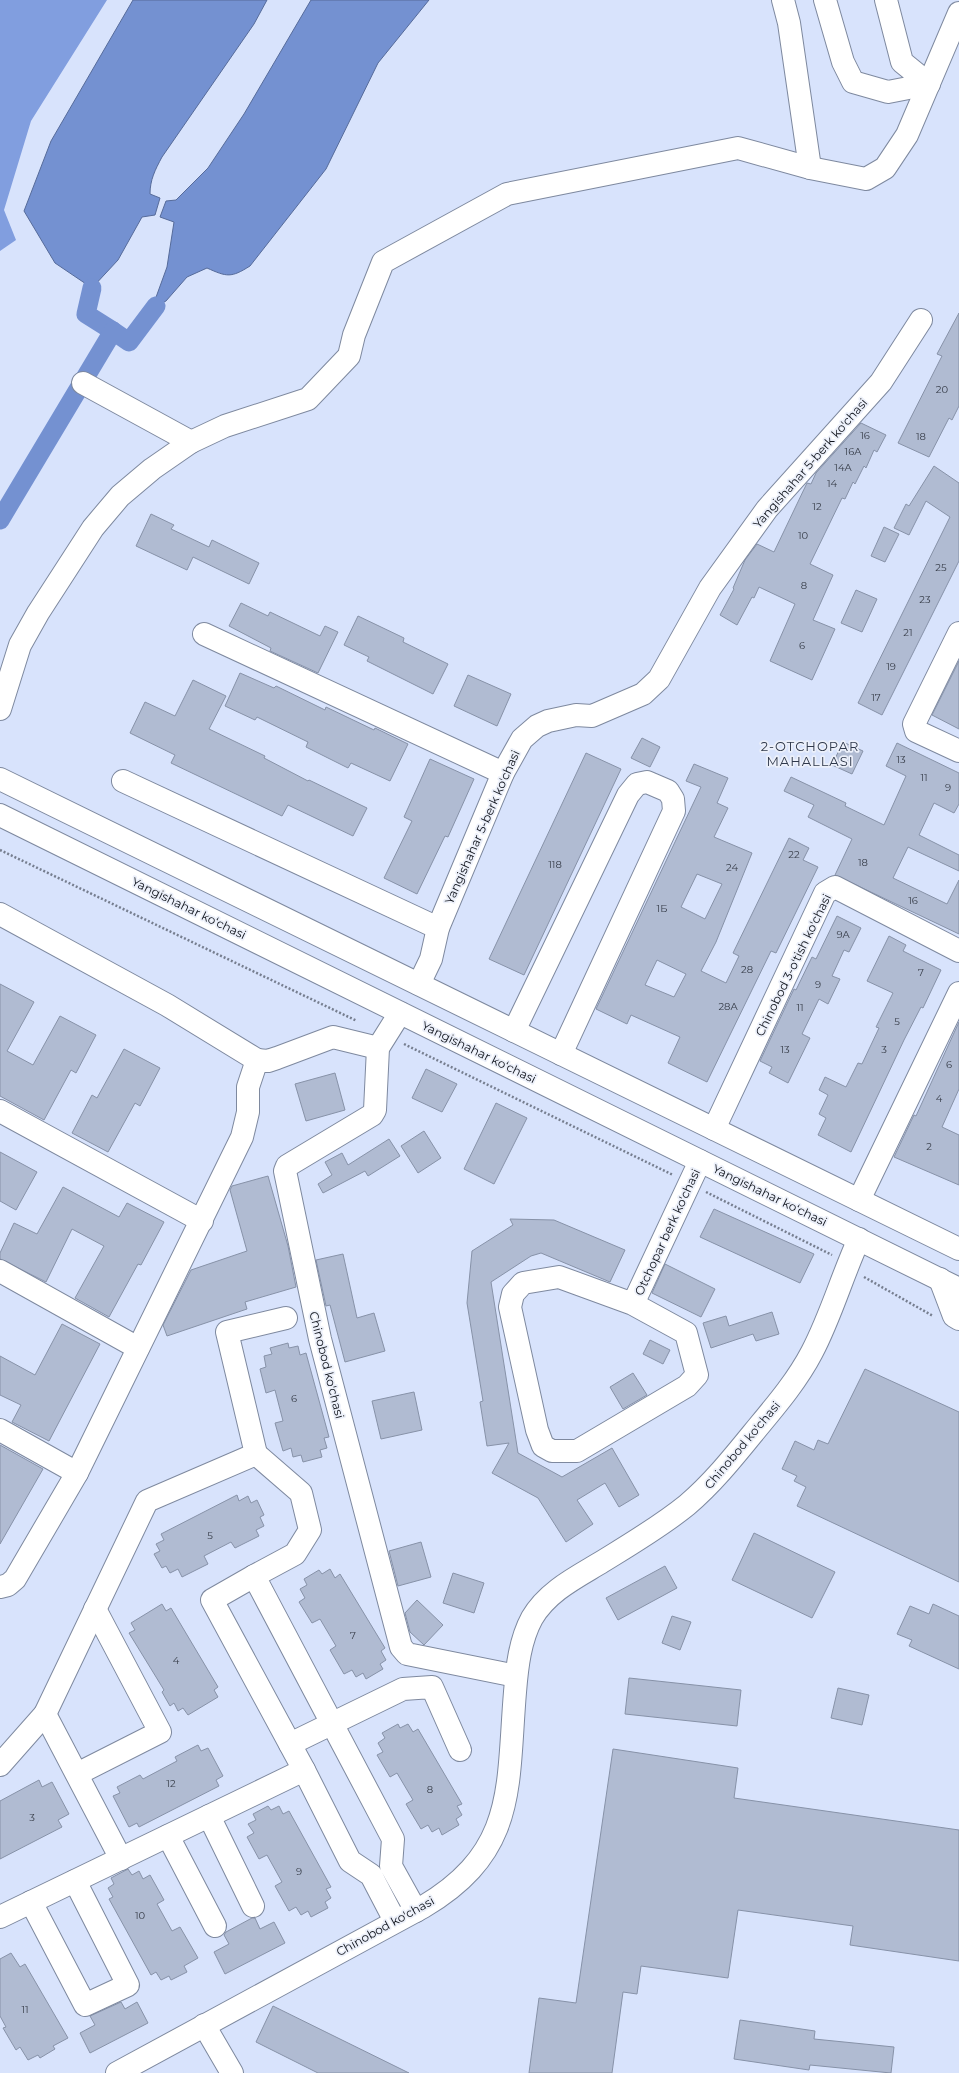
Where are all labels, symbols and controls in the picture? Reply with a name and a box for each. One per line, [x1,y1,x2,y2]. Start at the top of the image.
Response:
house number: 20 [936,383,949,396]
street label: Yangishahar 5-berk ko'chasi [750,395,870,531]
house number: 16 [860,429,870,442]
house number: 18 [916,430,926,443]
house number: 16A [845,445,862,458]
house number: 14A [834,461,853,474]
house number: 14 [827,477,837,490]
house number: 12 [812,500,822,513]
house number: 10 [798,529,808,542]
house number: 25 [935,561,947,574]
house number: 8 [801,579,807,592]
house number: 23 [919,593,931,606]
house number: 21 [903,626,913,639]
house number: 6 [799,639,805,652]
house number: 19 [886,660,896,673]
house number: 17 [871,691,881,704]
district label: 2-OTCHOPAR MAHALLASI [761,738,859,769]
street label: Yangishahar 5-berk ko'chasi [441,748,523,906]
house number: 13 [896,753,906,766]
house number: 11 [920,771,928,784]
house number: 9 [945,781,951,794]
house number: 22 [788,848,800,861]
house number: 18 [858,856,868,869]
house number: 118 [548,858,562,871]
house number: 24 [726,861,738,874]
street label: Yangishahar ko‘chasi [129,874,249,942]
street label: Chinobod 3-o'tish ko'chasi [752,891,834,1039]
house number: 16 [908,894,918,907]
house number: 1Б [657,902,667,915]
house number: 9A [836,928,850,941]
house number: 28 [741,963,753,976]
house number: 7 [918,966,924,979]
house number: 9 [815,978,821,991]
house number: 28A [718,1000,738,1013]
house number: 11 [796,1001,804,1014]
house number: 5 [894,1015,900,1028]
street label: Yangishahar ko‘chasi [419,1018,539,1086]
house number: 13 [780,1043,790,1056]
house number: 3 [881,1043,887,1056]
house number: 6 [946,1058,952,1071]
house number: 4 [936,1092,943,1105]
house number: 2 [926,1140,932,1153]
street label: Yangishahar ko‘chasi [710,1161,830,1229]
street label: Otchopar berk ko'chasi [631,1166,703,1298]
street label: Chinobod ko'chasi [306,1310,348,1420]
house number: 6 [291,1392,297,1405]
street label: Chinobod ko'chasi [701,1398,783,1492]
house number: 5 [207,1529,213,1542]
house number: 7 [350,1629,356,1642]
house number: 4 [173,1654,180,1667]
house number: 12 [166,1777,176,1790]
house number: 8 [427,1783,433,1796]
house number: 3 [29,1811,35,1824]
house number: 9 [296,1865,302,1878]
street label: Chinobod ko'chasi [333,1893,437,1959]
house number: 10 [135,1909,145,1922]
house number: 11 [21,2003,29,2016]

